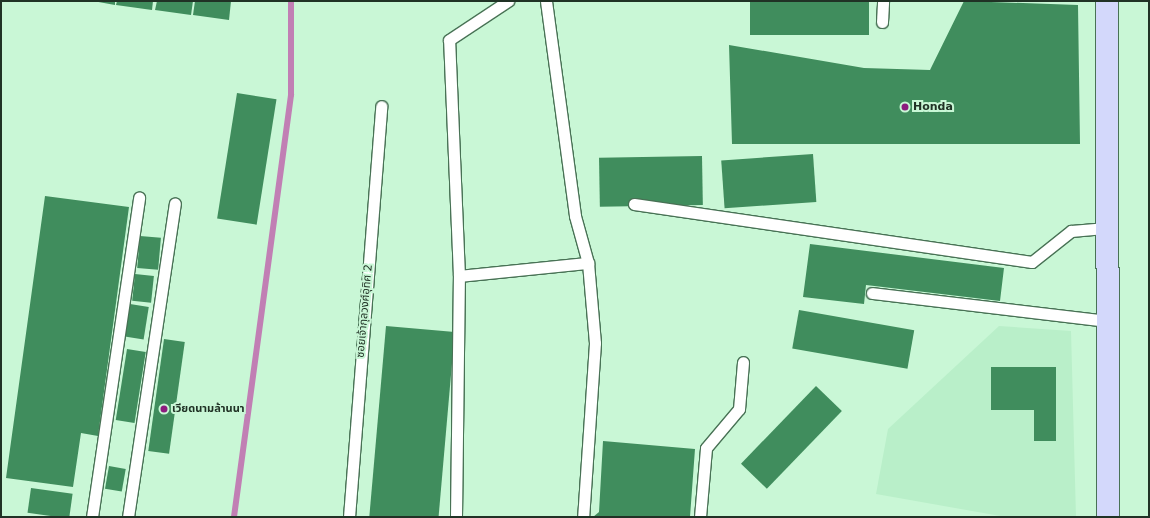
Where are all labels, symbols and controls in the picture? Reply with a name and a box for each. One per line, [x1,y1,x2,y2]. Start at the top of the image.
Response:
place label: Honda [913,100,953,114]
marker: Honda [900,102,910,112]
street label: ซอยเจ้ากุลวงศ์อุทิศ 2 [354,264,376,358]
place label: เวียดนามล้านนา [172,402,245,416]
marker: เวียดนามล้านนา [159,404,169,414]

